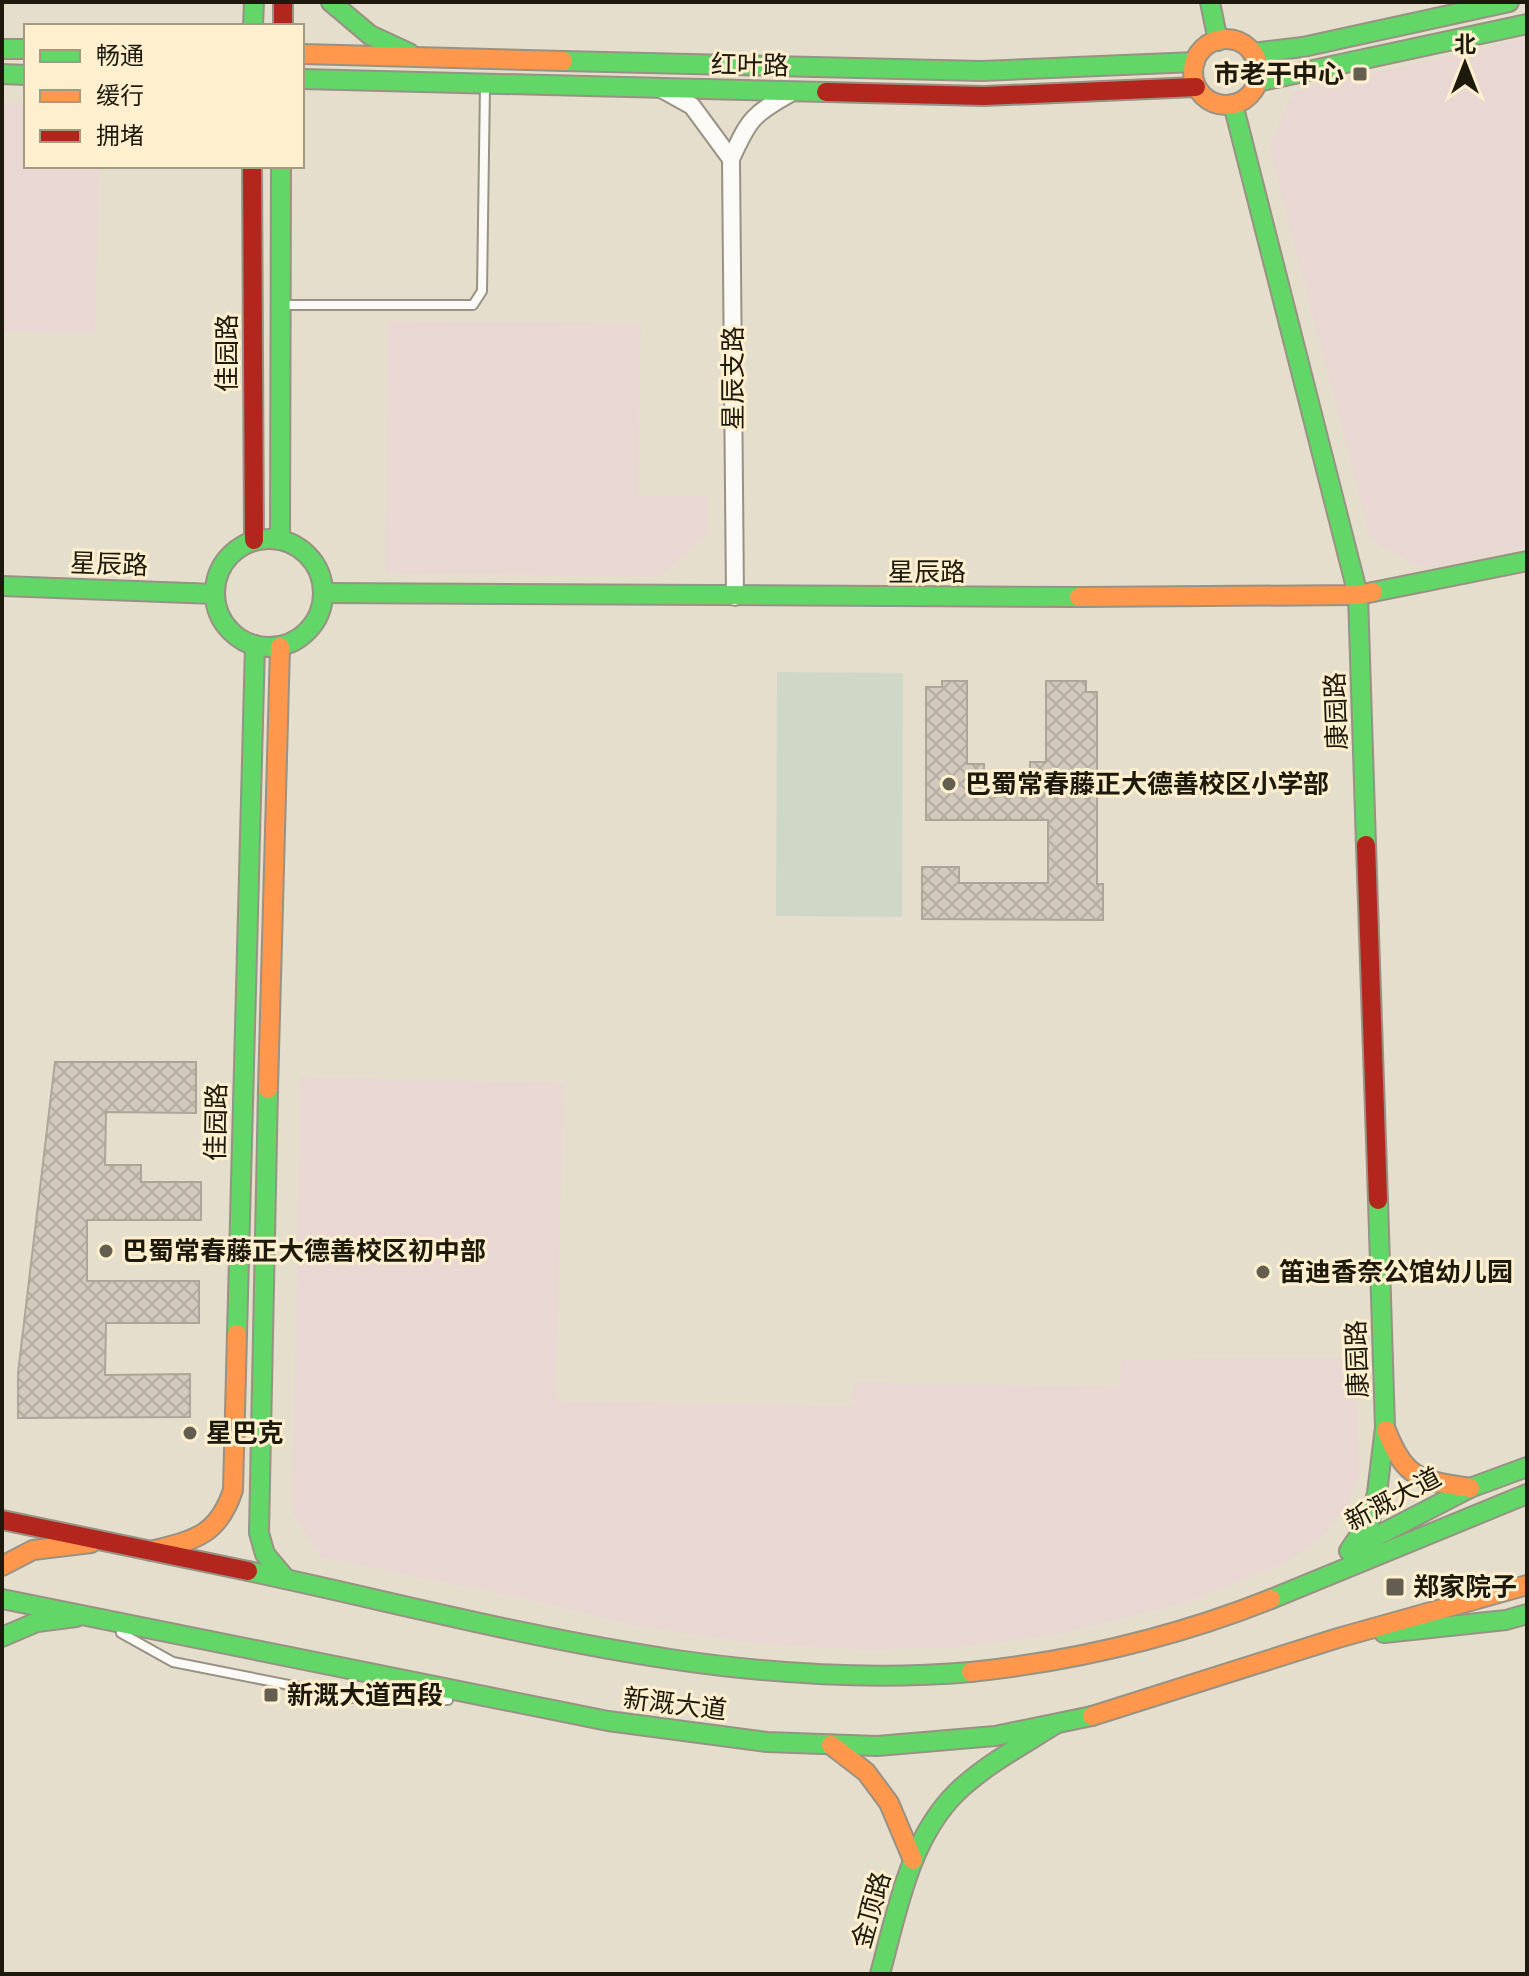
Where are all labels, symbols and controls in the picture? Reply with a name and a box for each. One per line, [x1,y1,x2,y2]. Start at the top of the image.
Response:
legend [24,24,304,168]
north arrow [1425,24,1505,104]
text: 北 [1454,31,1476,58]
text: 畅通 [96,42,144,70]
street label: 红叶路 [711,49,789,82]
place label: 市老干中心 [1214,59,1344,90]
marker: 市老干中心 [1351,65,1369,83]
text: 缓行 [96,82,144,110]
text: 拥堵 [96,122,144,150]
street label: 佳园路 [212,314,243,392]
street label: 星辰支路 [718,326,749,430]
street label: 星辰路 [69,548,149,581]
street label: 星辰路 [888,557,966,588]
street label: 康园路 [1320,671,1353,751]
place label: 巴蜀常春藤正大德善校区小学部 [965,769,1329,800]
marker: 巴蜀常春藤正大德善校区小学部 [940,775,958,793]
street label: 佳园路 [200,1083,233,1161]
place label: 巴蜀常春藤正大德善校区初中部 [122,1236,486,1267]
marker: 巴蜀常春藤正大德善校区初中部 [97,1242,115,1260]
place label: 笛迪香奈公馆幼儿园 [1279,1257,1513,1288]
marker: 笛迪香奈公馆幼儿园 [1254,1263,1272,1281]
street label: 康园路 [1341,1319,1374,1399]
place label: 星巴克 [206,1418,284,1449]
marker: 星巴克 [181,1424,199,1442]
street label: 新溉大道 [1340,1461,1446,1538]
place label: 郑家院子 [1413,1572,1517,1603]
marker: 郑家院子 [1384,1576,1406,1598]
place label: 新溉大道西段 [287,1680,443,1711]
street label: 新溉大道 [621,1683,728,1726]
marker: 新溉大道西段 [262,1686,280,1704]
street label: 金顶路 [846,1868,897,1952]

